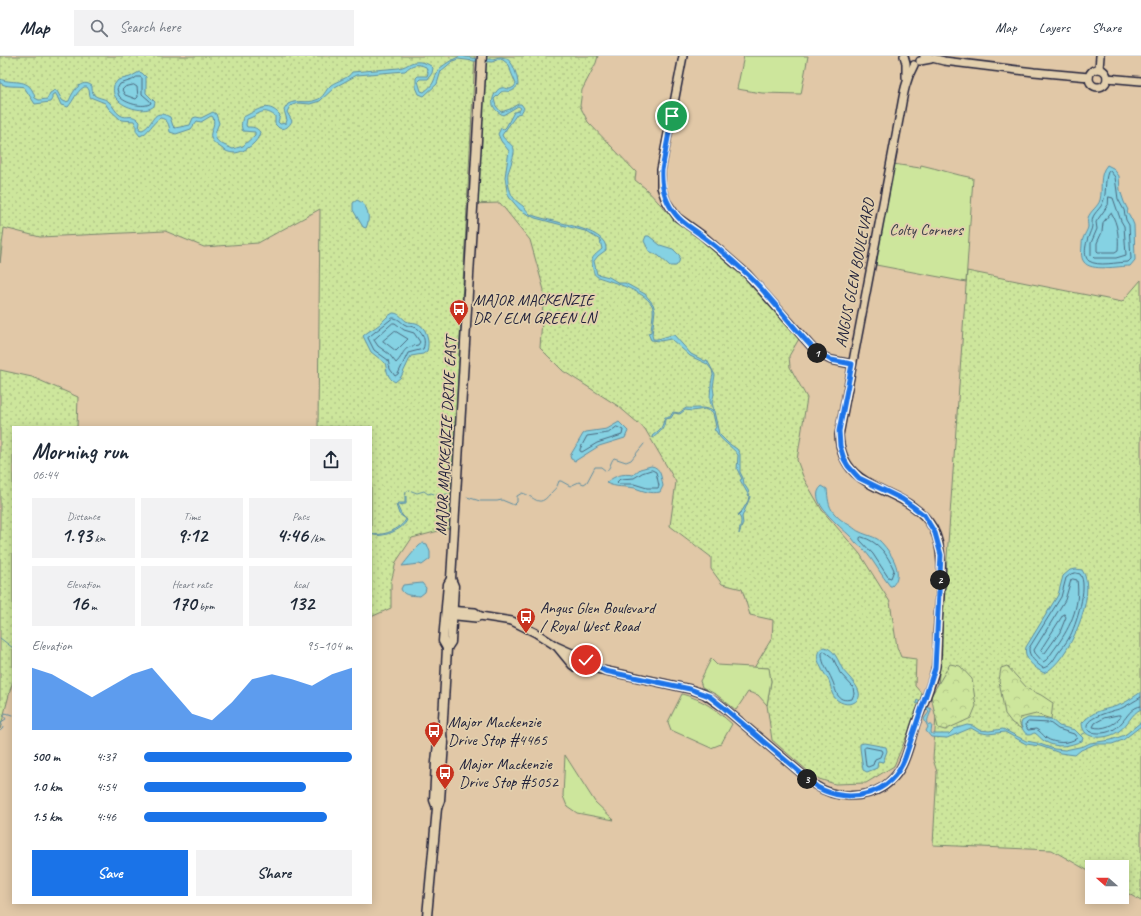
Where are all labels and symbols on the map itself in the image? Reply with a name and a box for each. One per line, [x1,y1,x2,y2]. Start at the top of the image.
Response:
pin [655,99,689,133]
street label: ANGUS GLEN BOULEVARD [831,195,880,349]
park label: Colty Corners [889,220,964,240]
place label: MAJOR MACKENZIE DR / ELM GREEN LN [473,290,598,328]
bus stop icon: MAJOR MACKENZIE DR / ELM GREEN LN [448,298,470,326]
street label: MAJOR MACKENZIE DRIVE EAST [431,332,461,536]
pin: 1 [807,343,827,363]
pin: 2 [930,570,950,590]
place label: Angus Glen Boulevard / Royal West Road [540,598,657,636]
bus stop icon: Angus Glen Boulevard / Royal West Road [515,606,537,634]
pin [569,643,603,677]
place label: Major Mackenzie Drive Stop #4465 [448,712,548,750]
bus stop icon: Major Mackenzie Drive Stop #4465 [423,720,445,748]
place label: Major Mackenzie Drive Stop #5052 [459,754,560,792]
bus stop icon: Major Mackenzie Drive Stop #5052 [434,762,456,790]
pin: 3 [797,769,817,789]
north arrow [1085,860,1129,904]

